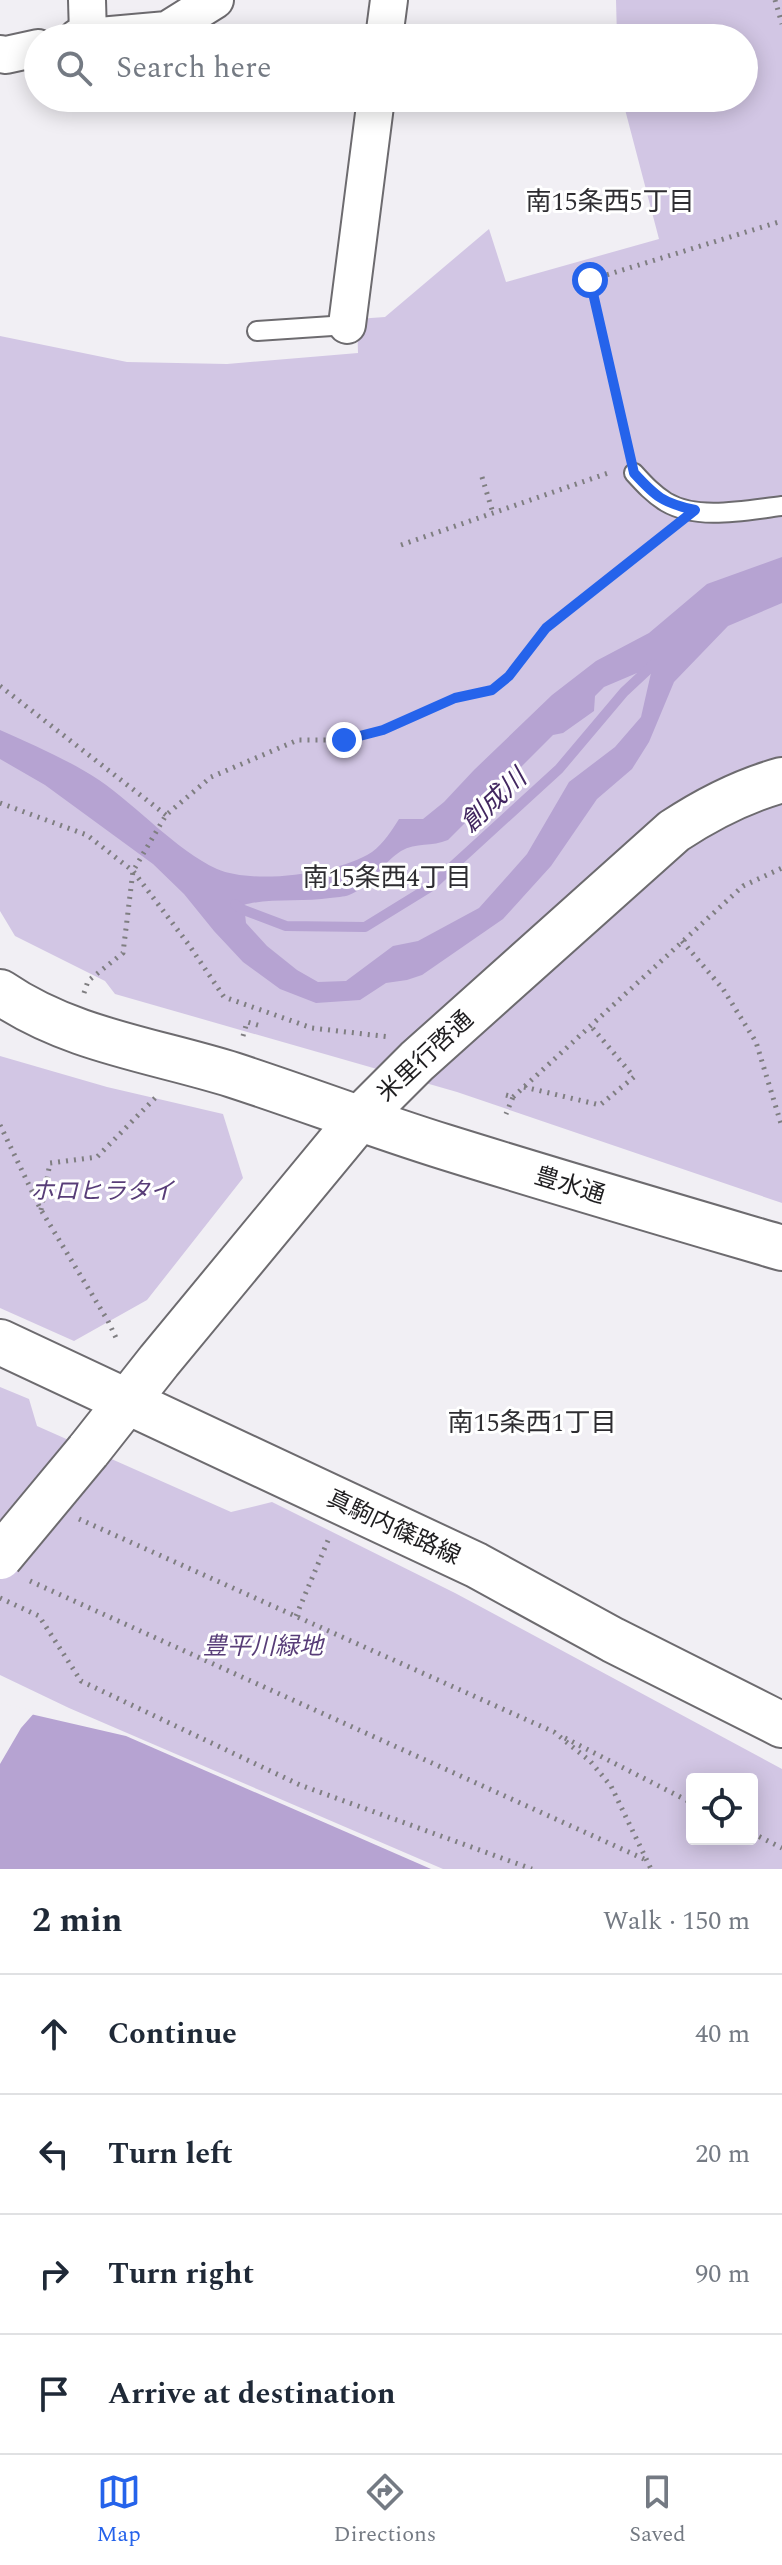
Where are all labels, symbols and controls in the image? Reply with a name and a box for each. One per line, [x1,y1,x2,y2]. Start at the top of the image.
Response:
search box [24,24,758,112]
text: Search here [116,45,272,91]
icon: search [52,46,96,90]
district label: 南15条西5丁目 [525,182,695,222]
route start [572,262,608,298]
route end [326,722,362,758]
water label: 創成川 [452,757,538,842]
district label: 南15条西4丁目 [302,858,472,898]
street label: 米里行啓通 [370,1003,482,1111]
street label: 豊水通 [530,1158,609,1214]
park label: ホロヒラタイ [30,1174,176,1210]
district label: 南15条西1丁目 [447,1403,617,1443]
street label: 真駒内篠路線 [321,1481,466,1575]
park label: 豊平川緑地 [203,1629,326,1665]
map controls [686,1773,758,1845]
button: locate [686,1773,758,1845]
text: 2 min [32,1895,122,1947]
text: Walk · 150 m [603,1901,750,1941]
text: Continue [108,2011,237,2057]
icon: ahead [32,2012,76,2056]
text: 40 m [695,2014,750,2054]
text: Turn left [108,2131,233,2177]
icon: left [32,2132,76,2176]
text: 20 m [695,2134,750,2174]
text: Turn right [108,2251,254,2297]
icon: right [32,2252,76,2296]
text: 90 m [695,2254,750,2294]
text: Arrive at destination [108,2371,395,2417]
icon: arrive [32,2372,76,2416]
tab: Map [96,2470,141,2551]
tab: Directions [334,2470,436,2551]
tab: Saved [629,2470,686,2551]

